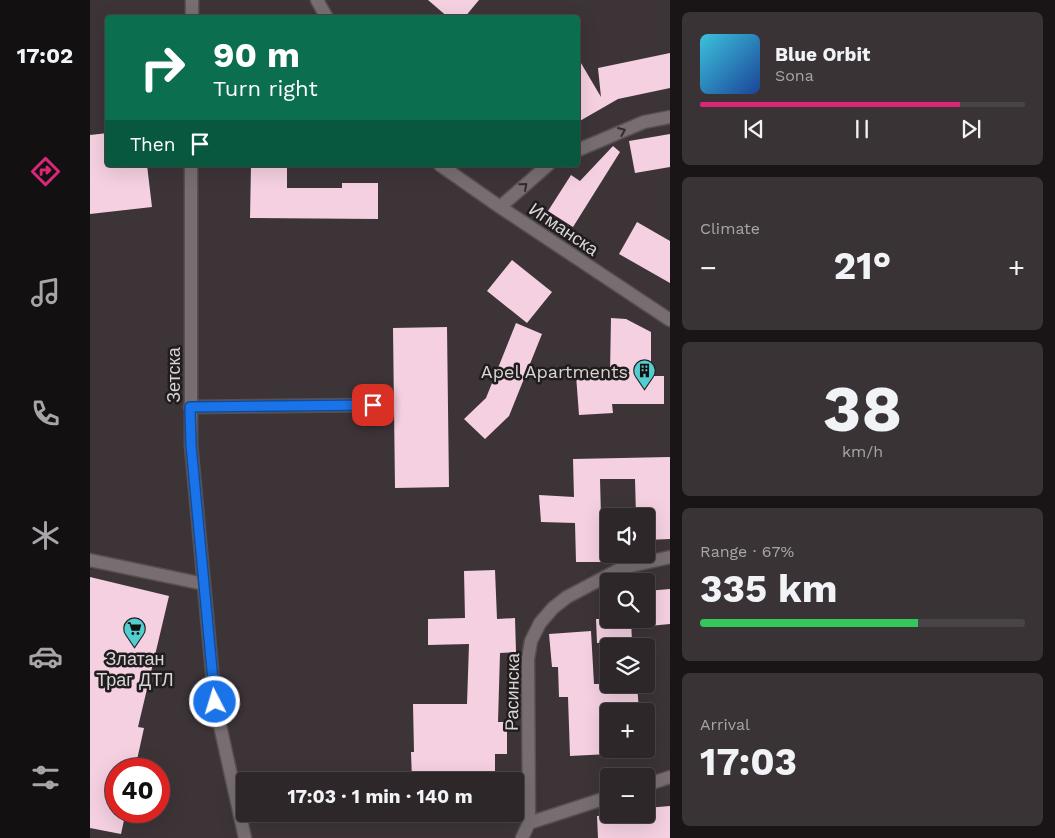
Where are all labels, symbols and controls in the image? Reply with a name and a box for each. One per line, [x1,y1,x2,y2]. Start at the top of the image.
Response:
text: 90 m [213,34,300,76]
icon: right [130,35,195,100]
text: 17:02 [17,43,73,68]
text: Blue Orbit [775,43,870,66]
text: Sona [775,66,814,85]
text: Turn right [213,76,318,101]
icon: previous [740,115,768,143]
icon: pause [848,115,876,143]
icon: next [957,115,985,143]
one-way arrow [617,126,626,137]
icon: arrive [186,130,214,158]
text: Then [130,133,176,156]
icon: directions [28,154,63,189]
one-way arrow [518,183,527,192]
street label: Игманска [525,198,603,260]
text: Climate [700,219,760,238]
text: 21° [834,244,891,288]
text: − [700,251,717,284]
text: + [1008,251,1025,284]
icon: music [28,275,63,310]
street label: Зетска [163,346,184,403]
building icon: Apel Apartments [632,359,656,390]
place label: Apel Apartments [481,361,628,382]
text: 38 [823,371,902,447]
pin [352,384,394,426]
icon: arrive [359,391,387,419]
icon: phone [28,396,63,431]
text: km/h [842,442,883,461]
map controls [600,508,655,823]
button: sound [600,508,655,563]
icon: climate [28,518,63,553]
text: Range · 67% [700,542,794,561]
text: 335 km [700,567,837,611]
button: search [600,573,655,628]
supermarket icon: Златан Траг ДТЛ [123,616,147,647]
button: layers [600,638,655,693]
icon: car [28,639,63,674]
place label: Златан Траг ДТЛ [96,648,174,690]
street label: Расинска [501,652,523,731]
position arrow [188,675,240,727]
button: + [600,703,655,758]
text: Arrival [700,715,750,734]
text: 17:03 [700,740,797,784]
speed limit sign: 40 [105,758,170,823]
icon: filters [28,760,63,795]
button: − [600,768,655,823]
text: 17:03 · 1 min · 140 m [287,785,473,808]

